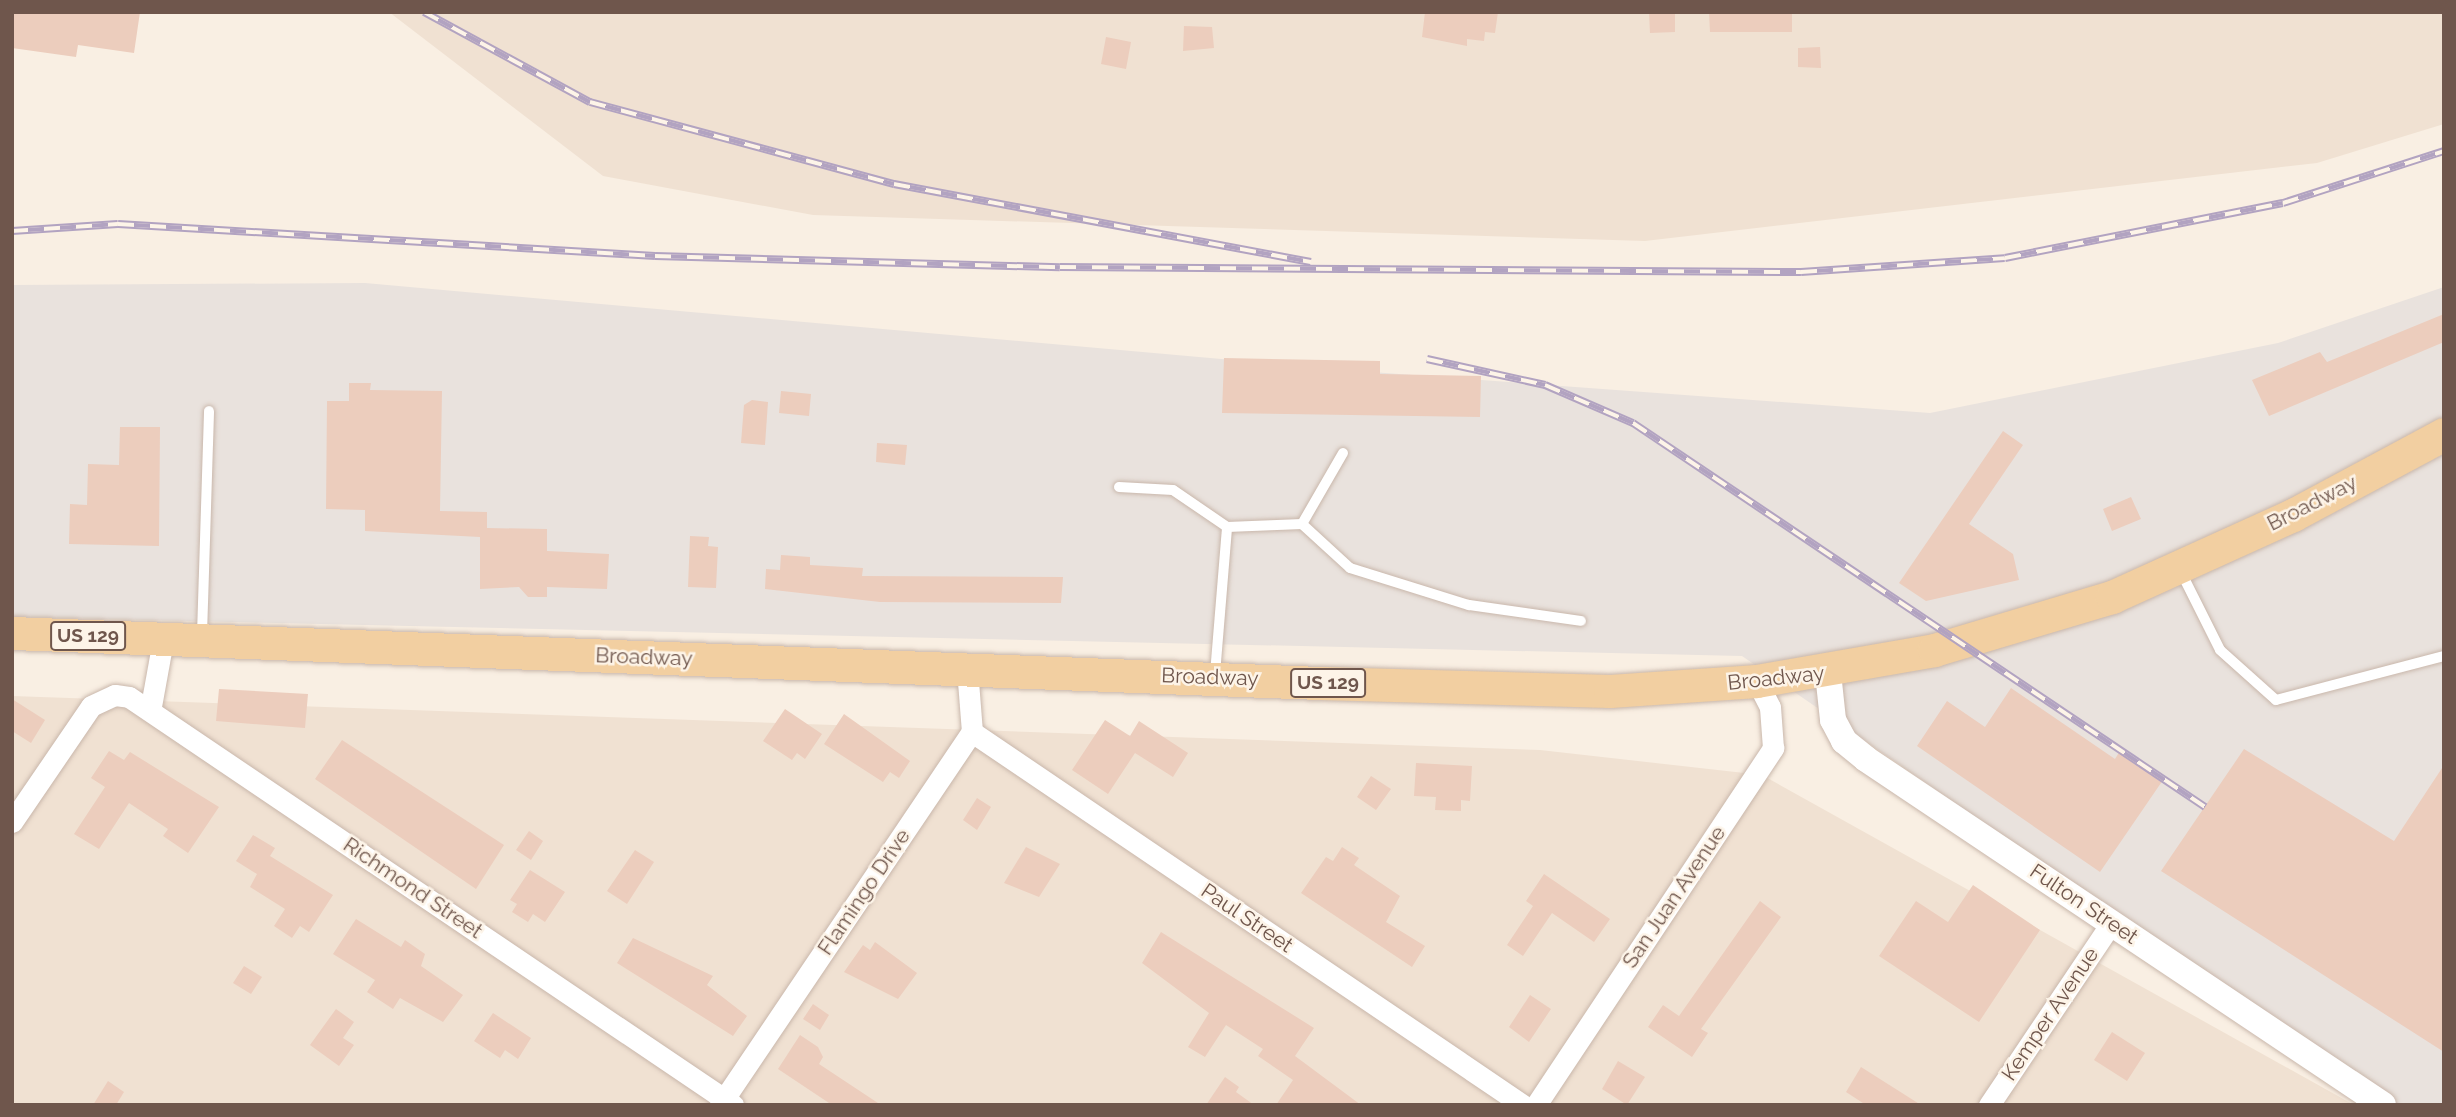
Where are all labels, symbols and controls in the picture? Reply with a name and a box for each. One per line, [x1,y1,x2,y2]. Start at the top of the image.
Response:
street label: Broadway [2263,470,2361,536]
road number: US 129 [50,621,126,652]
street label: Broadway [595,643,693,671]
street label: Broadway [1726,660,1826,696]
street label: Broadway [1161,663,1259,691]
road number: US 129 [1290,668,1366,698]
street label: San Juan Avenue [1617,821,1731,973]
street label: Flamingo Drive [813,824,915,960]
street label: Richmond Street [339,832,487,944]
street label: Fulton Street [2025,859,2143,949]
street label: Paul Street [1196,878,1298,958]
street label: Kemper Avenue [1996,942,2104,1086]

